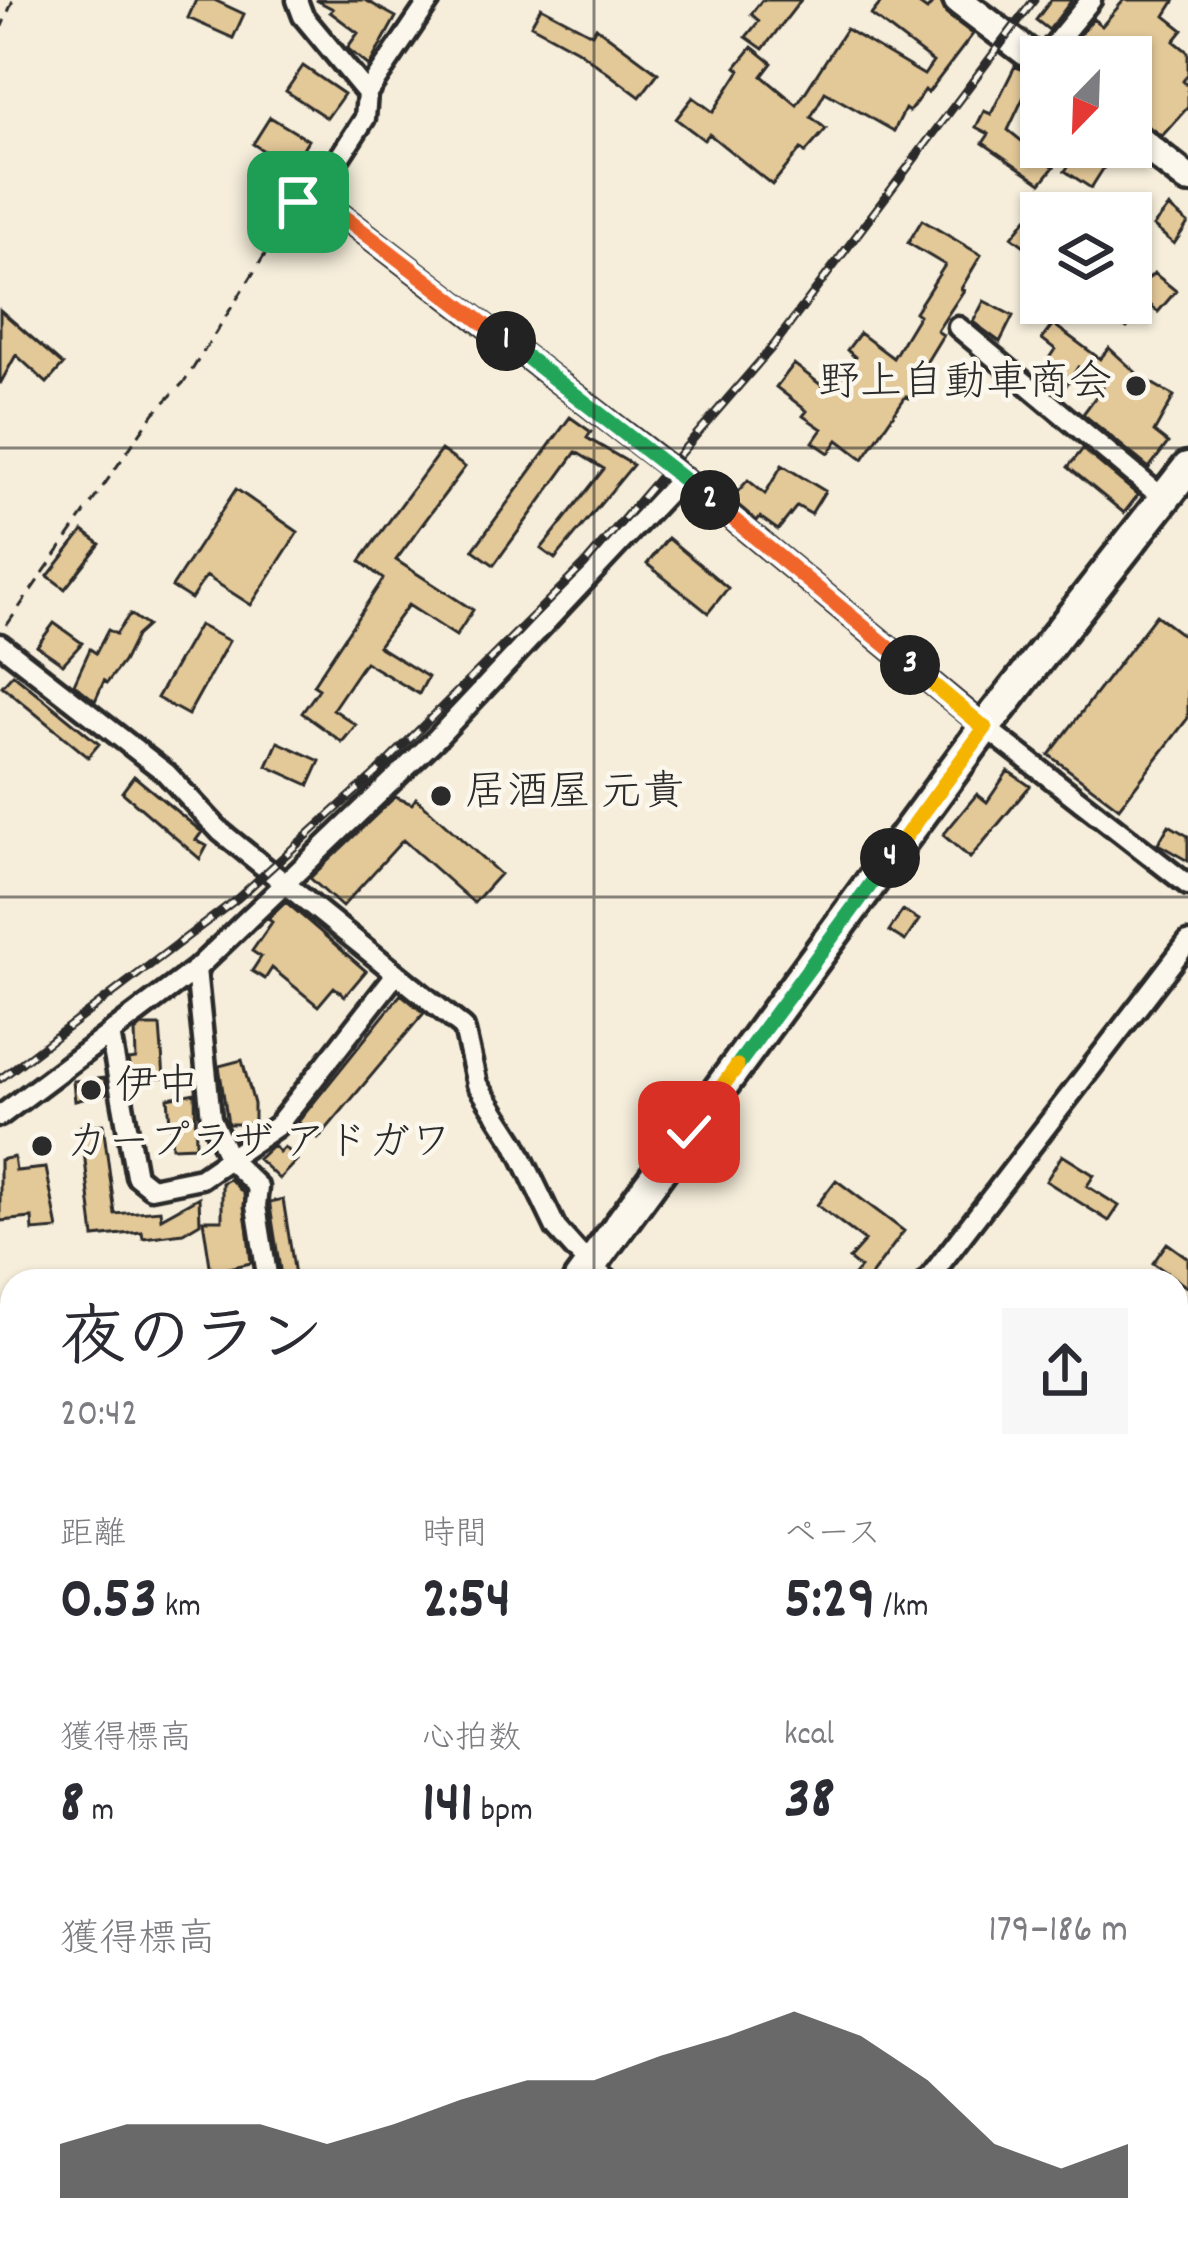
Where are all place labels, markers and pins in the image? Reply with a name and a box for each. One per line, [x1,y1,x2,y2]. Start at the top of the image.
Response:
pin [247,151,349,253]
pin: 1 [476,311,536,371]
place label: 野上自動車商会 [818,356,1112,416]
marker: 野上自動車商会 [1123,373,1149,399]
pin: 2 [680,470,740,530]
pin: 3 [880,635,940,695]
place label: 居酒屋 元貴 [465,766,685,826]
marker: 居酒屋 元貴 [428,783,454,809]
pin: 4 [860,828,920,888]
place label: 伊中 [115,1060,199,1120]
marker: 伊中 [78,1077,104,1103]
pin [638,1081,740,1183]
place label: カープラザ アドガワ [66,1116,452,1176]
marker: カープラザ アドガワ [29,1133,55,1159]

